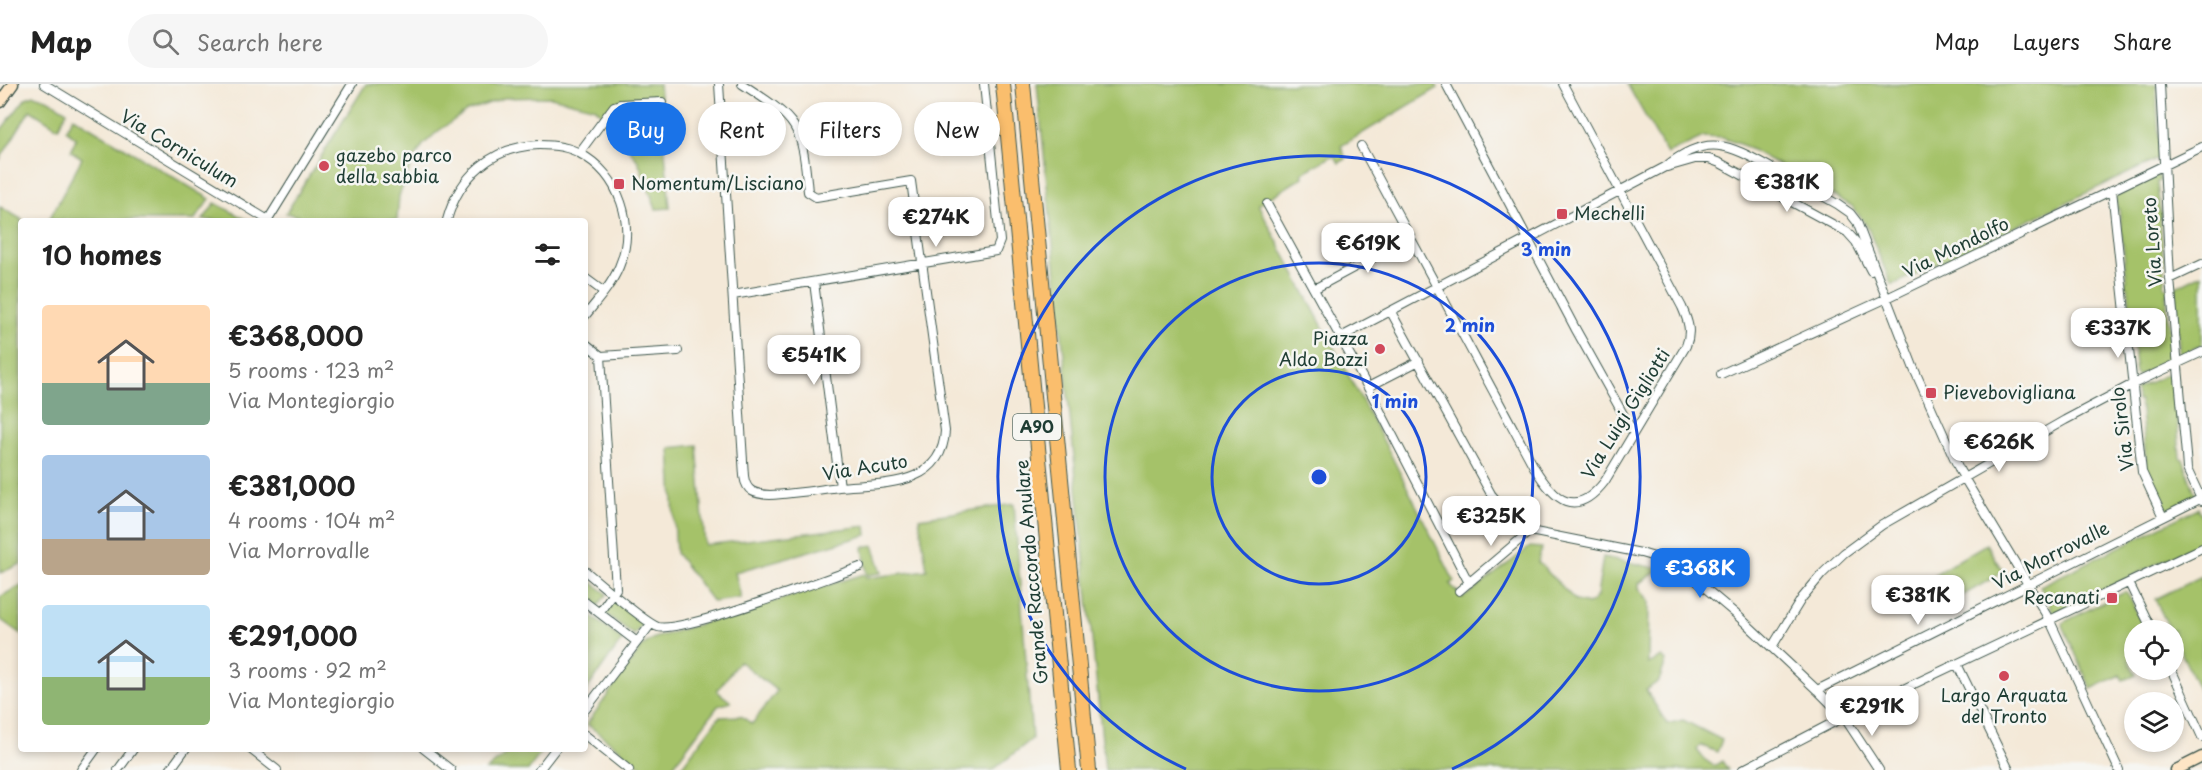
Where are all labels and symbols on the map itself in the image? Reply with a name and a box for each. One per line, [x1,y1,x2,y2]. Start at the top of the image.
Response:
street label: Via Corniculum [116,102,244,194]
place label: gazebo parco della sabbia [336,141,452,189]
marker: gazebo parco della sabbia [317,159,331,173]
pin: €381K [1745,162,1829,213]
place label: Nomentum/Lisciano [631,169,804,196]
marker: Nomentum/Lisciano [612,177,626,191]
street label: Via Loreto [2135,196,2168,288]
pin: €274K [894,197,978,248]
place label: Mechelli [1574,199,1645,226]
marker: Mechelli [1555,207,1569,221]
street label: Via Mondolfo [1898,209,2013,284]
pin: €619K [1326,223,1410,274]
text: 3 min [1521,235,1571,262]
pin: €337K [2076,308,2160,359]
text: 2 min [1445,311,1495,338]
place label: Piazza Aldo Bozzi [1279,324,1369,372]
pin: €541K [772,335,856,386]
marker: Piazza Aldo Bozzi [1373,342,1387,356]
street label: Via Luigi Gigliotti [1574,343,1676,484]
place label: Pievebovigliana [1943,378,2076,405]
street label: Via Sirolo [2103,385,2140,473]
marker: Pievebovigliana [1924,386,1938,400]
text: 1 min [1372,387,1418,414]
road number: A90 [1013,414,1061,440]
pin: €626K [1957,422,2041,473]
street label: Via Acuto [820,446,909,487]
street label: Grande Raccordo Anulare [1007,459,1054,686]
centre of rings [1309,467,1329,487]
pin: €325K [1449,496,1533,547]
street label: Via Morrovalle [1987,514,2114,596]
pin: €368K [1658,548,1742,599]
pin: €381K [1876,575,1960,626]
place label: Recanati [2024,583,2100,610]
marker: Recanati [2105,591,2119,605]
marker: Largo Arquata del Tronto [1997,669,2011,683]
place label: Largo Arquata del Tronto [1941,681,2068,729]
pin: €291K [1830,686,1914,737]

